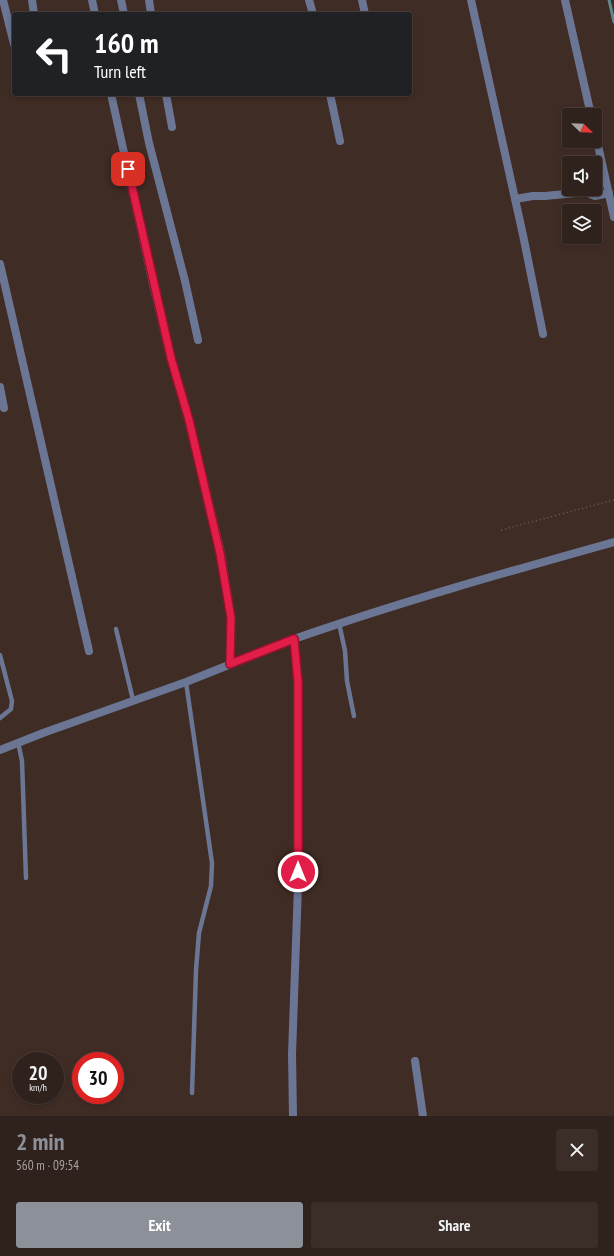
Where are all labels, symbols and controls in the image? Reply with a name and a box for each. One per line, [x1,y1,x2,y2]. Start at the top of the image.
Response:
text: 160 m [94,24,158,61]
icon: left [28,28,80,80]
text: Turn left [94,60,146,83]
north arrow [562,108,602,148]
map controls [562,108,602,244]
pin [111,152,145,186]
button: sound [562,156,602,196]
icon: arrive [117,158,139,180]
button: layers [562,204,602,244]
position arrow [277,851,319,893]
speed limit sign: 30 [72,1052,124,1104]
text: 20 [28,1060,48,1086]
text: km/h [29,1081,47,1094]
text: 2 min [16,1126,64,1157]
button: close [556,1129,598,1171]
text: 560 m · 09:54 [16,1157,79,1174]
button: Exit [16,1202,303,1248]
button: Share [311,1202,598,1248]

